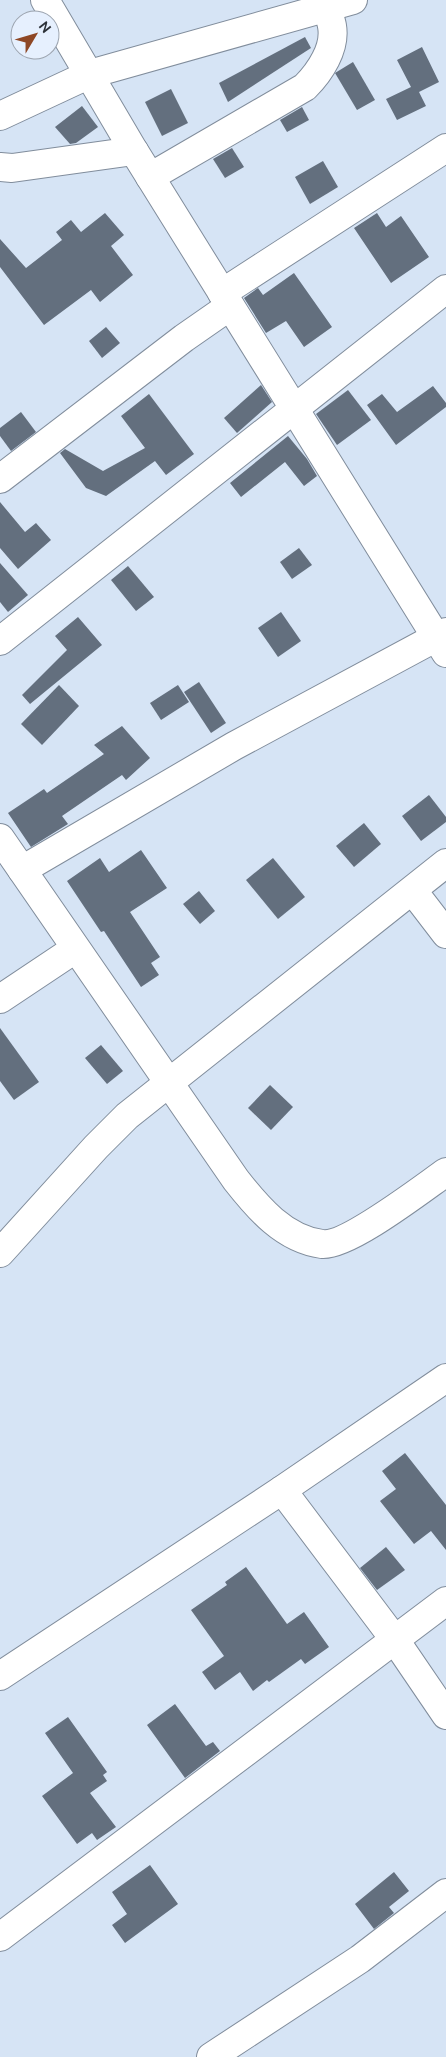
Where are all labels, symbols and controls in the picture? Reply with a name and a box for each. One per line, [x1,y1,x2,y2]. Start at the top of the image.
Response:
north arrow [10,10,60,60]
text: N [36,18,55,36]

